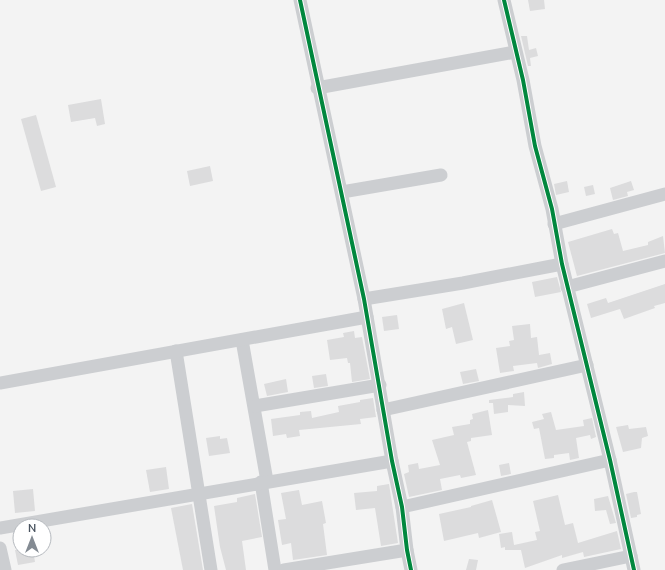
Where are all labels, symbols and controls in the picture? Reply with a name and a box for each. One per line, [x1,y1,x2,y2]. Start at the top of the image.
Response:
north arrow [12,518,52,558]
text: N [28,521,36,536]

